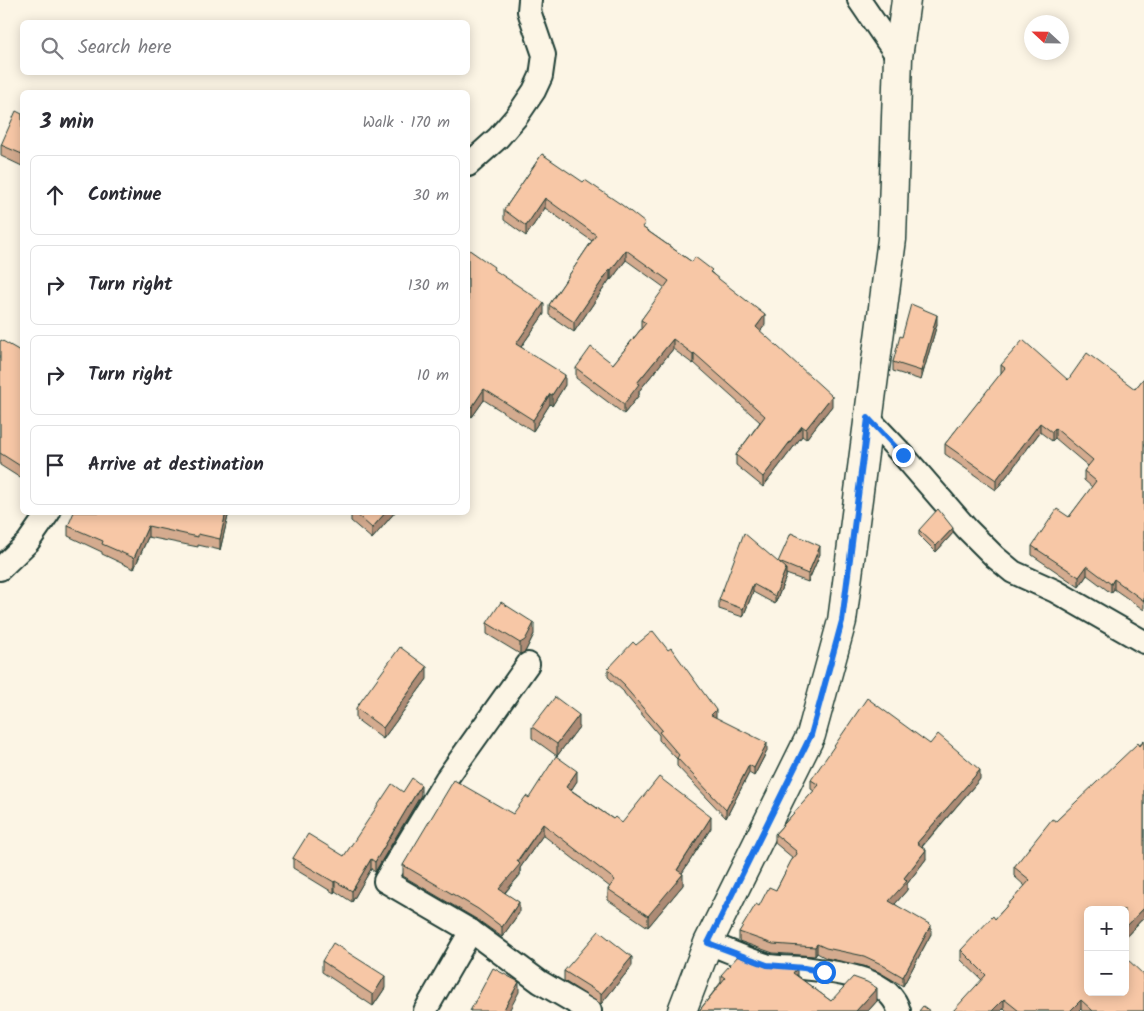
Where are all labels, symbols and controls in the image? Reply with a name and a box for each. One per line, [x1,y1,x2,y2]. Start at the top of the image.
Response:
north arrow [1024,15,1069,60]
search box [20,20,470,75]
text: Search here [78,33,172,63]
icon: search [38,34,66,62]
text: 3 min [40,106,94,139]
text: Walk · 170 m [362,110,450,135]
text: Continue [88,180,161,210]
icon: ahead [41,181,69,209]
text: 30 m [413,183,449,208]
text: Turn right [88,270,173,300]
icon: right [41,271,69,299]
text: 130 m [408,273,449,298]
text: Turn right [88,360,173,390]
icon: right [41,361,69,389]
text: 10 m [417,363,449,388]
route end [892,444,915,467]
text: Arrive at destination [88,450,264,480]
icon: arrive [41,451,69,479]
map controls [1084,906,1129,996]
button: + [1084,906,1129,951]
button: − [1084,951,1129,996]
route start [813,961,836,984]

